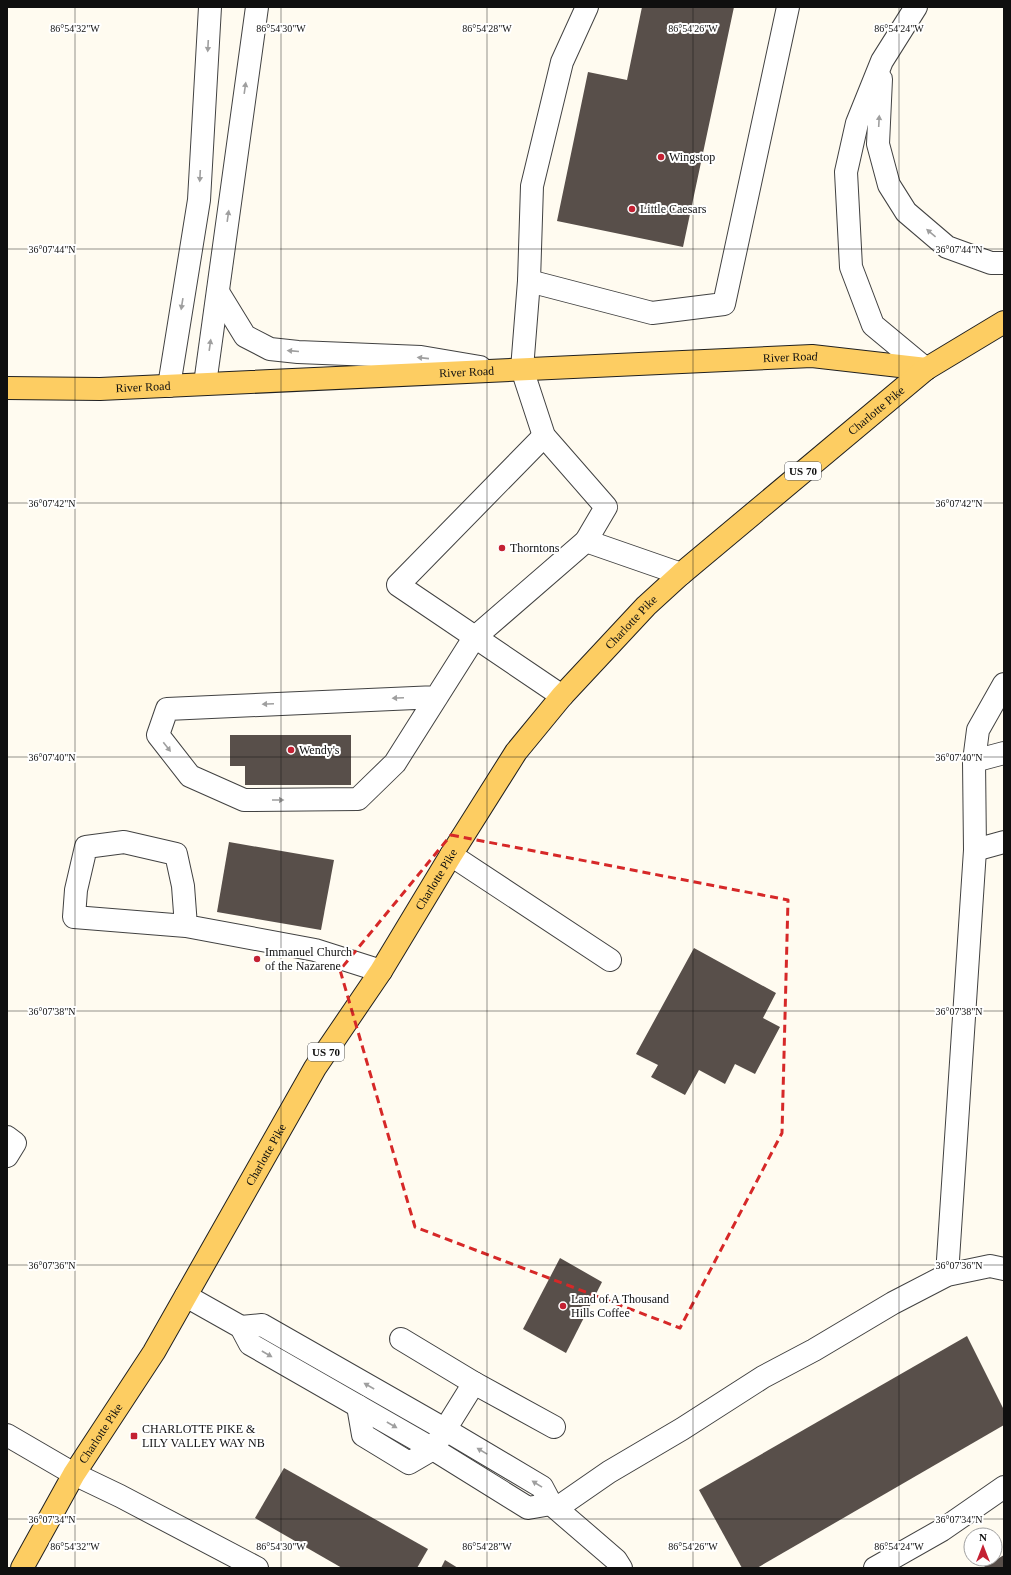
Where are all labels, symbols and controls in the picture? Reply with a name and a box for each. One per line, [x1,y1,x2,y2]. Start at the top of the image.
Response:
text: 86°54'32"W [50,23,100,34]
text: 86°54'30"W [256,23,306,34]
text: 86°54'28"W [462,23,512,34]
text: 86°54'26"W [668,23,718,34]
text: 86°54'24"W [874,23,924,34]
one-way arrow [204,40,211,52]
one-way arrow [242,82,249,94]
one-way arrow [876,114,882,127]
place label: Wingstop [669,150,715,164]
marker: Wingstop [656,152,666,162]
one-way arrow [197,170,204,182]
place label: Little Caesars [640,202,707,216]
marker: Little Caesars [627,204,637,214]
one-way arrow [225,210,231,223]
one-way arrow [926,229,936,238]
text: 36°07'44"N [28,244,76,255]
text: 36°07'44"N [935,244,983,255]
one-way arrow [179,298,185,310]
one-way arrow [207,339,213,351]
one-way arrow [287,348,299,355]
street label: River Road [762,349,819,365]
one-way arrow [417,355,429,361]
street label: River Road [439,364,494,380]
street label: River Road [115,379,171,395]
street label: Charlotte Pike [845,383,907,438]
road number: US 70 [785,462,821,480]
text: 36°07'42"N [28,498,76,509]
text: 36°07'42"N [935,498,983,509]
place label: Thorntons [510,541,560,555]
marker: Thorntons [497,543,507,553]
street label: Charlotte Pike [602,592,660,652]
one-way arrow [392,695,404,702]
one-way arrow [262,701,274,708]
one-way arrow [163,741,172,752]
place label: Wendy's [299,743,340,757]
marker: Wendy's [286,745,296,755]
text: 36°07'40"N [28,752,76,763]
text: 36°07'40"N [935,752,983,763]
one-way arrow [272,797,285,803]
street label: Charlotte Pike [412,846,460,913]
place label: Immanuel Church of the Nazarene [265,945,352,973]
marker: Immanuel Church of the Nazarene [252,954,262,964]
text: 36°07'38"N [28,1006,76,1017]
text: 36°07'38"N [935,1006,983,1017]
road number: US 70 [308,1043,344,1061]
street label: Charlotte Pike [243,1121,289,1188]
text: 36°07'36"N [28,1260,76,1271]
text: 36°07'36"N [935,1260,983,1271]
place label: Land of A Thousand Hills Coffee [571,1292,669,1320]
marker: Land of A Thousand Hills Coffee [558,1301,568,1311]
one-way arrow [261,1350,273,1357]
one-way arrow [363,1383,375,1389]
street label: Charlotte Pike [76,1401,125,1466]
place label: CHARLOTTE PIKE & LILY VALLEY WAY NB [142,1422,265,1450]
one-way arrow [386,1422,398,1429]
marker: CHARLOTTE PIKE & LILY VALLEY WAY NB [129,1431,139,1441]
one-way arrow [476,1448,488,1455]
one-way arrow [531,1481,542,1488]
text: 36°07'34"N [28,1514,76,1525]
text: 36°07'34"N [935,1514,983,1525]
north arrow [963,1527,1003,1567]
text: N [979,1531,987,1543]
text: 86°54'32"W [50,1541,100,1552]
text: 86°54'30"W [256,1541,306,1552]
text: 86°54'28"W [462,1541,512,1552]
text: 86°54'26"W [668,1541,718,1552]
text: 86°54'24"W [874,1541,924,1552]

